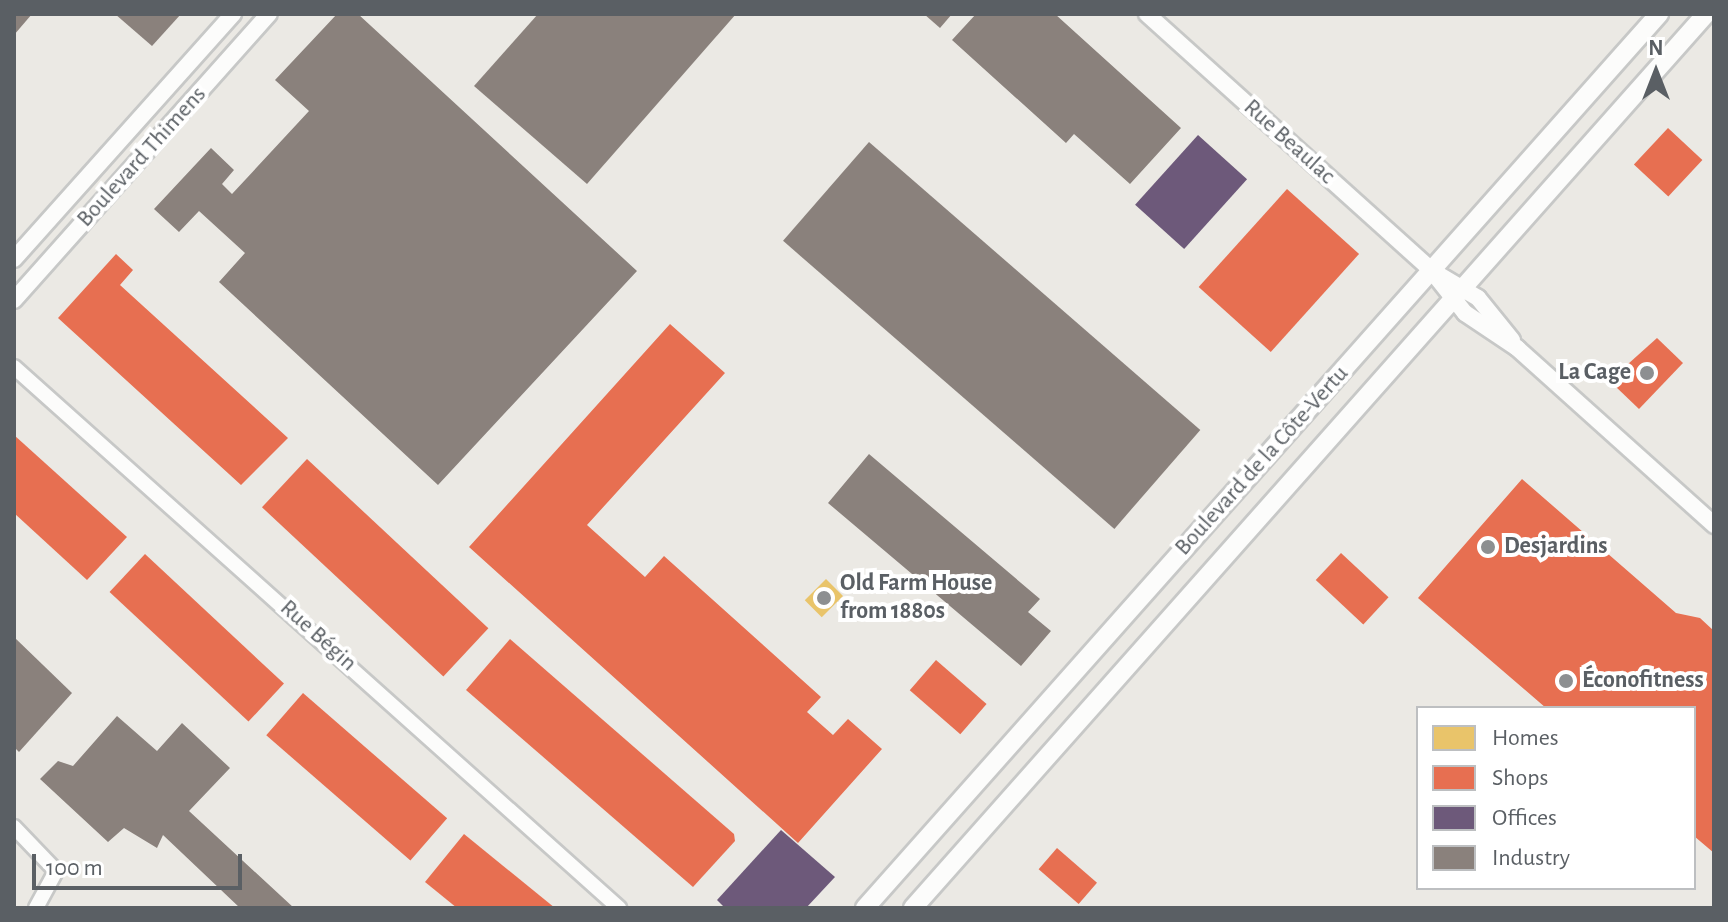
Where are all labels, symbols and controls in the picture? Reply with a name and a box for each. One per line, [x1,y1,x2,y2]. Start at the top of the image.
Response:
north arrow [1616,32,1696,112]
text: N [1648,37,1664,59]
street label: Boulevard Thimens [71,81,213,233]
street label: Rue Beaulac [1237,93,1341,191]
place label: La Cage [1558,359,1631,387]
street label: Boulevard de la Côte-Vertu [1169,360,1355,562]
marker: La Cage [1638,364,1656,382]
place label: Desjardins [1504,533,1608,561]
marker: Desjardins [1479,538,1497,556]
place label: Old Farm House from 1880s [840,570,992,626]
marker: Old Farm House from 1880s [815,589,833,607]
street label: Rue Bégin [274,594,362,678]
place label: Éconofitness [1582,667,1704,695]
marker: Éconofitness [1557,672,1575,690]
legend [1416,706,1696,890]
text: Homes [1492,726,1559,750]
text: Shops [1492,766,1548,790]
text: Offices [1492,806,1557,830]
scale bar [36,838,246,888]
text: Industry [1492,846,1570,870]
text: 100 m [46,856,103,880]

